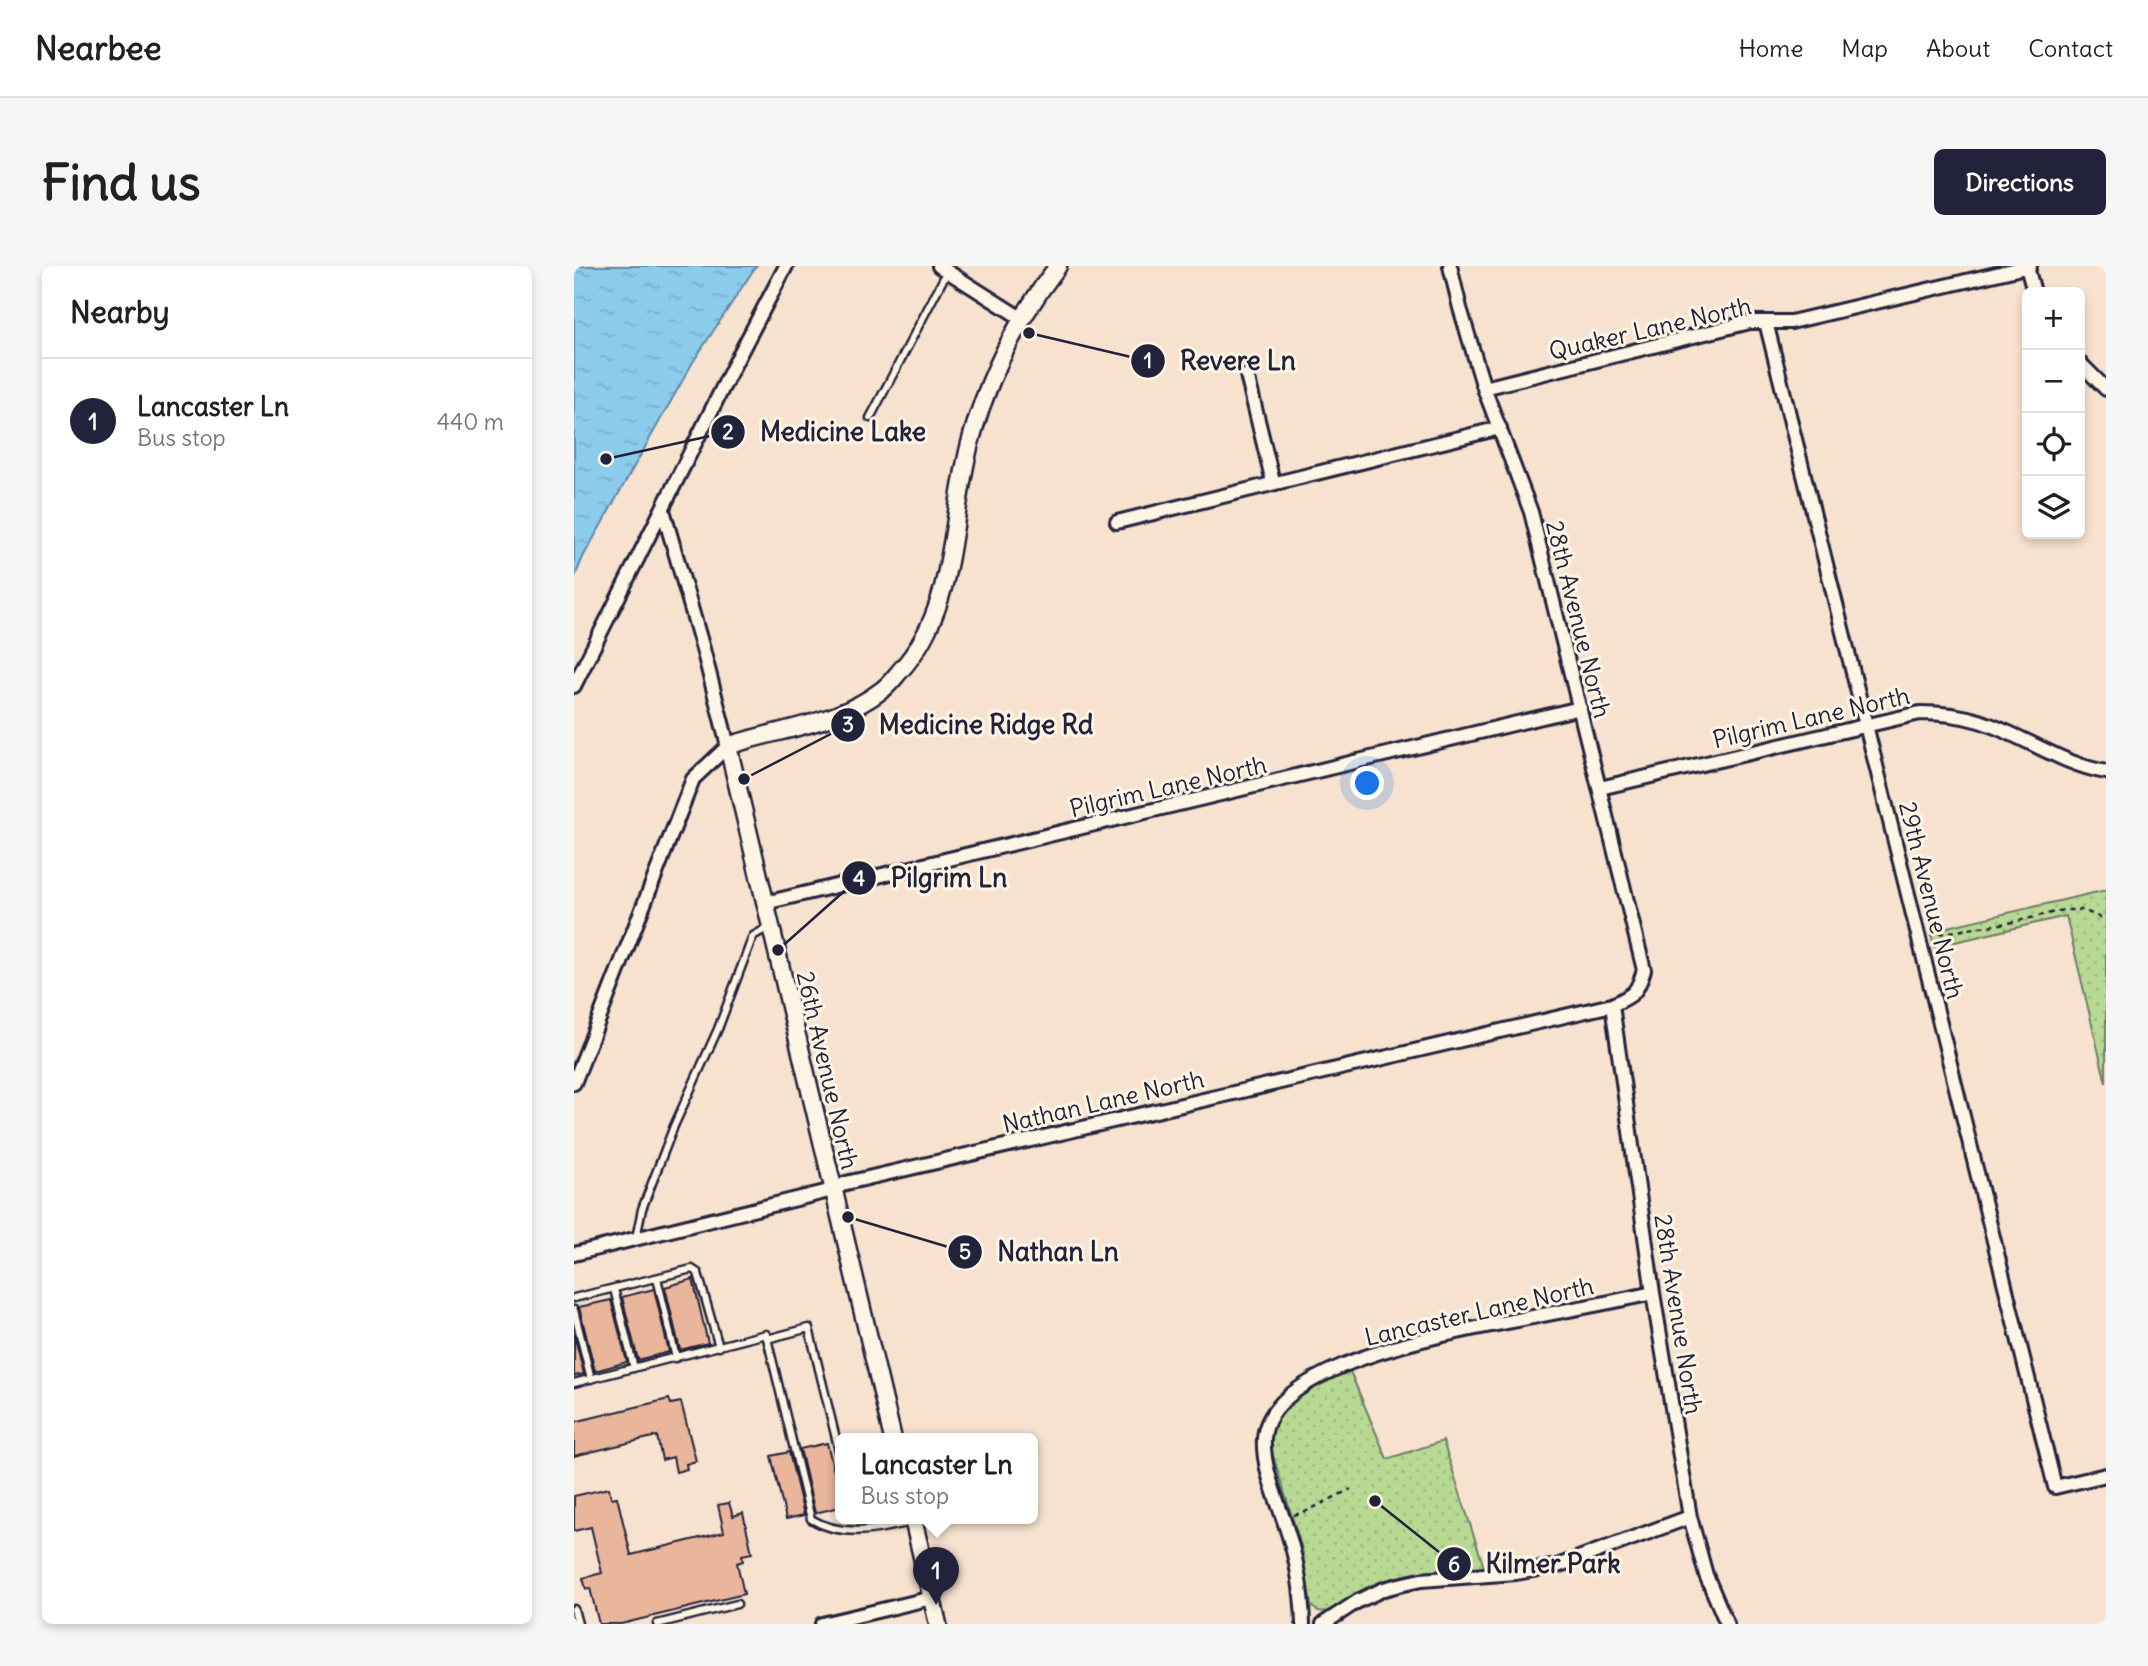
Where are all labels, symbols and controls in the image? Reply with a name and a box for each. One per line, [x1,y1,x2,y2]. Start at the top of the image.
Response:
text: Nearbee [35,27,161,69]
text: Home [1739,33,1803,63]
text: Map [1841,33,1888,63]
text: About [1926,33,1990,63]
text: Contact [2028,33,2113,63]
button: Directions [1934,149,2106,215]
text: Find us [42,152,200,213]
map controls [2022,287,2085,539]
button: + [2022,287,2085,350]
street label: Quaker Lane North [1546,290,1754,366]
text: Nearby [70,293,170,331]
callout: Revere Ln [1131,337,1309,384]
text: Revere Ln [1180,344,1296,377]
text: 1 [1144,347,1152,374]
button: − [2022,350,2085,413]
text: Lancaster Ln [137,390,289,423]
text: 1 [88,407,98,436]
text: 440 m [437,407,504,436]
callout: Medicine Lake [711,409,940,456]
button: locate [2022,413,2085,476]
text: Medicine Lake [760,415,926,448]
text: 2 [722,418,734,445]
text: Bus stop [137,423,226,452]
button: layers [2022,476,2085,539]
street label: 28th Avenue North [1540,517,1618,721]
street label: Pilgrim Lane North [1710,680,1912,754]
callout: Medicine Ridge Rd [830,701,1108,748]
text: Medicine Ridge Rd [879,708,1093,741]
text: 3 [842,711,854,738]
street label: Pilgrim Lane North [1067,749,1269,823]
your location [1350,766,1384,800]
street label: 29th Avenue North [1893,798,1971,1002]
callout: Pilgrim Ln [842,855,1021,902]
text: Pilgrim Ln [891,861,1007,894]
text: 4 [853,865,865,892]
street label: 26th Avenue North [791,968,865,1172]
street label: Nathan Lane North [999,1063,1207,1139]
street label: 28th Avenue North [1648,1212,1710,1416]
callout: Nathan Ln [948,1229,1133,1276]
text: Nathan Ln [997,1235,1119,1268]
text: 5 [959,1238,971,1265]
street label: Lancaster Lane North [1362,1270,1596,1352]
popup [835,1433,1038,1524]
text: Lancaster Ln [860,1448,1013,1481]
text: Bus stop [860,1481,949,1510]
callout: Kilmer Park [1437,1541,1635,1588]
pin: 1 [913,1547,959,1605]
text: Kilmer Park [1485,1547,1621,1580]
text: 6 [1448,1551,1460,1578]

